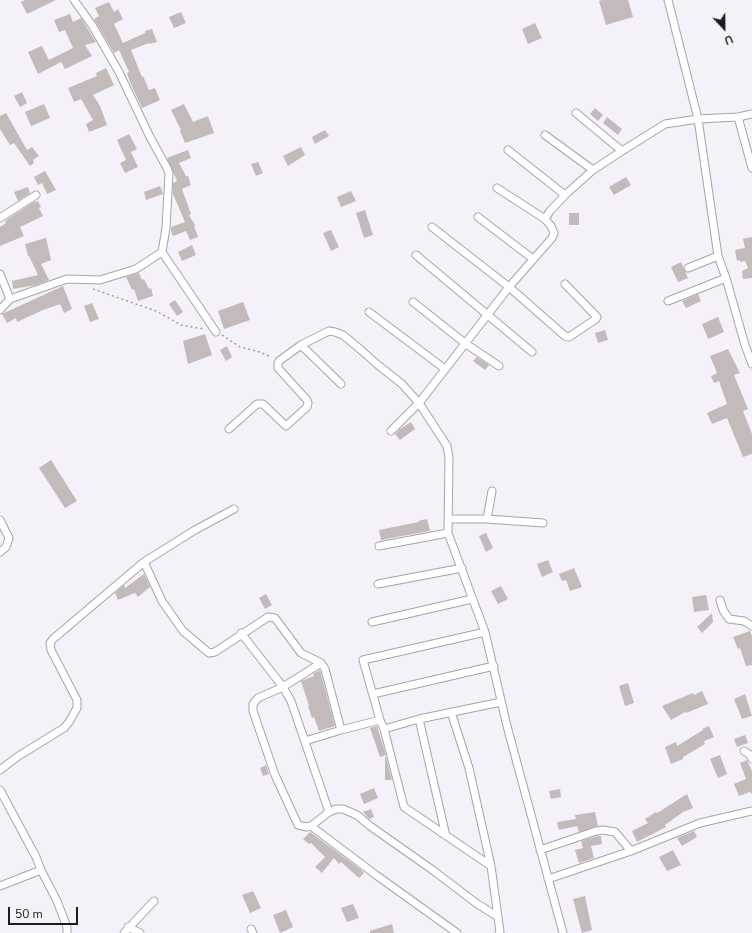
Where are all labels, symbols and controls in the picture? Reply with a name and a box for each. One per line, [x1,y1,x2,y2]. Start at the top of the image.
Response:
north arrow [704,8,744,48]
text: U [722,31,735,48]
scale bar [10,899,80,925]
text: 50 m [15,906,43,922]

